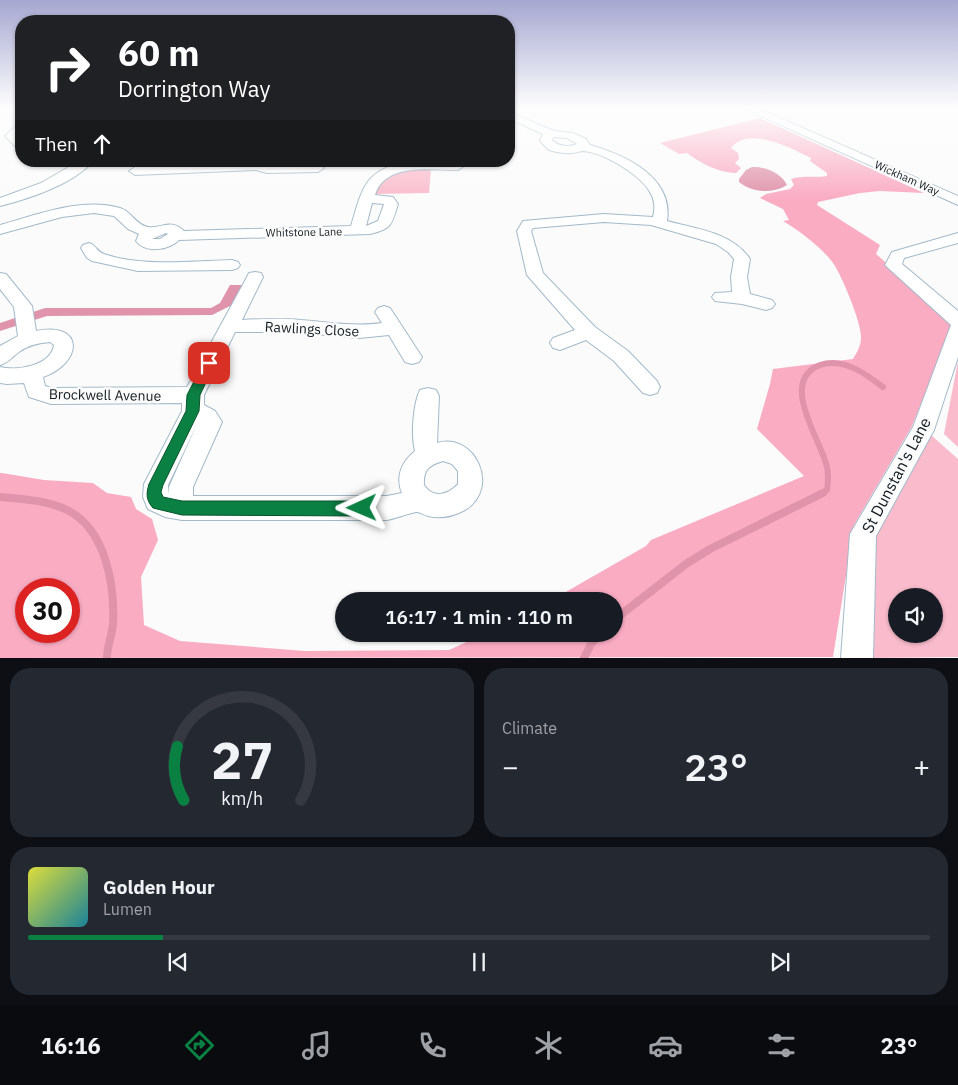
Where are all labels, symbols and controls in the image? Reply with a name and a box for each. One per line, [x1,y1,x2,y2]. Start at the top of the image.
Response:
text: 60 m [118,30,200,76]
icon: right [35,35,100,100]
text: Dorrington Way [118,74,270,103]
icon: ahead [88,130,116,158]
text: Then [35,132,78,156]
street label: Wickham Way [873,158,942,199]
street label: Whitstone Lane [266,224,342,240]
street label: Rawlings Close [264,318,360,340]
pin [188,342,230,384]
icon: arrive [195,349,223,377]
street label: Brockwell Avenue [49,385,162,405]
street label: St Dunstan's Lane [857,414,935,536]
position arrow [335,481,387,533]
speed limit sign: 30 [15,578,80,643]
map controls [888,588,943,643]
button: sound [888,588,943,643]
text: 16:17 · 1 min · 110 m [385,605,573,629]
text: Climate [502,718,557,738]
text: 27 [211,726,273,793]
text: 23° [684,742,748,791]
text: − [502,748,519,785]
text: + [913,748,930,785]
text: km/h [221,787,263,810]
text: Golden Hour [103,875,215,899]
text: Lumen [103,899,152,919]
icon: previous [164,948,192,976]
icon: pause [465,948,493,976]
icon: next [766,948,794,976]
icon: directions [182,1028,217,1063]
icon: music [299,1028,334,1063]
icon: phone [415,1028,450,1063]
icon: climate [531,1028,566,1063]
icon: car [648,1028,683,1063]
icon: filters [764,1028,799,1063]
text: 16:16 [41,1031,101,1060]
text: 23° [880,1031,917,1060]

